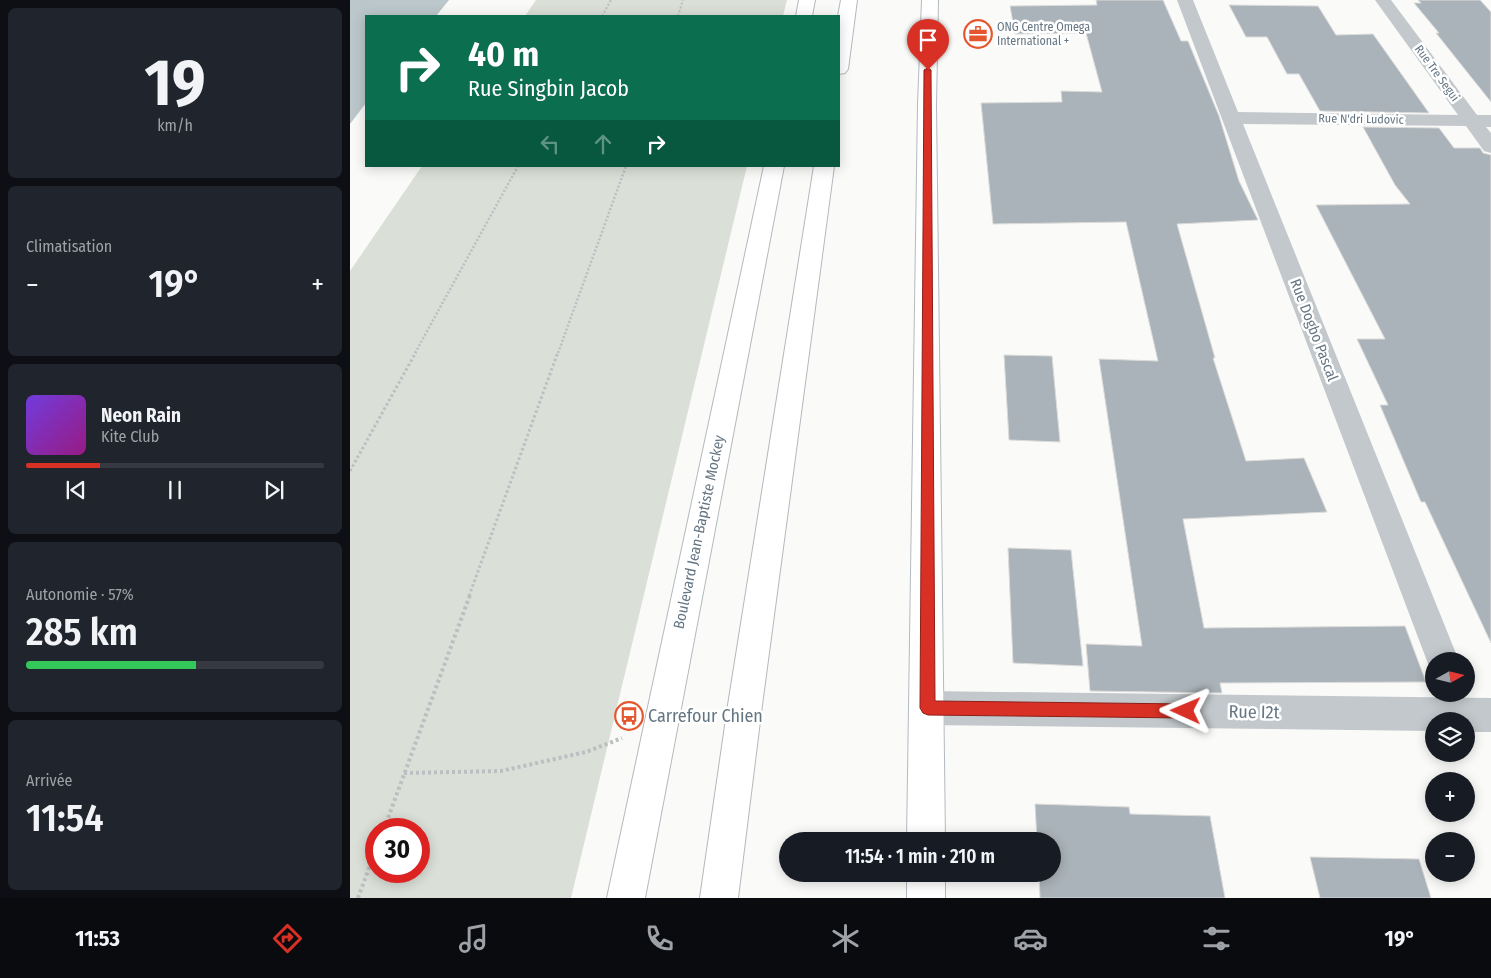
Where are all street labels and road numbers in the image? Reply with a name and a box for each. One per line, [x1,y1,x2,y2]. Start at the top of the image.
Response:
street label: Rue Tre Segui [1412,42,1462,104]
street label: Rue N'dri Ludovic [1318,111,1404,127]
street label: Rue Dogbo Pascal [1286,276,1342,384]
street label: Boulevard Jean-Baptiste Mockey [670,433,728,631]
street label: Rue I2t [1228,701,1280,723]

